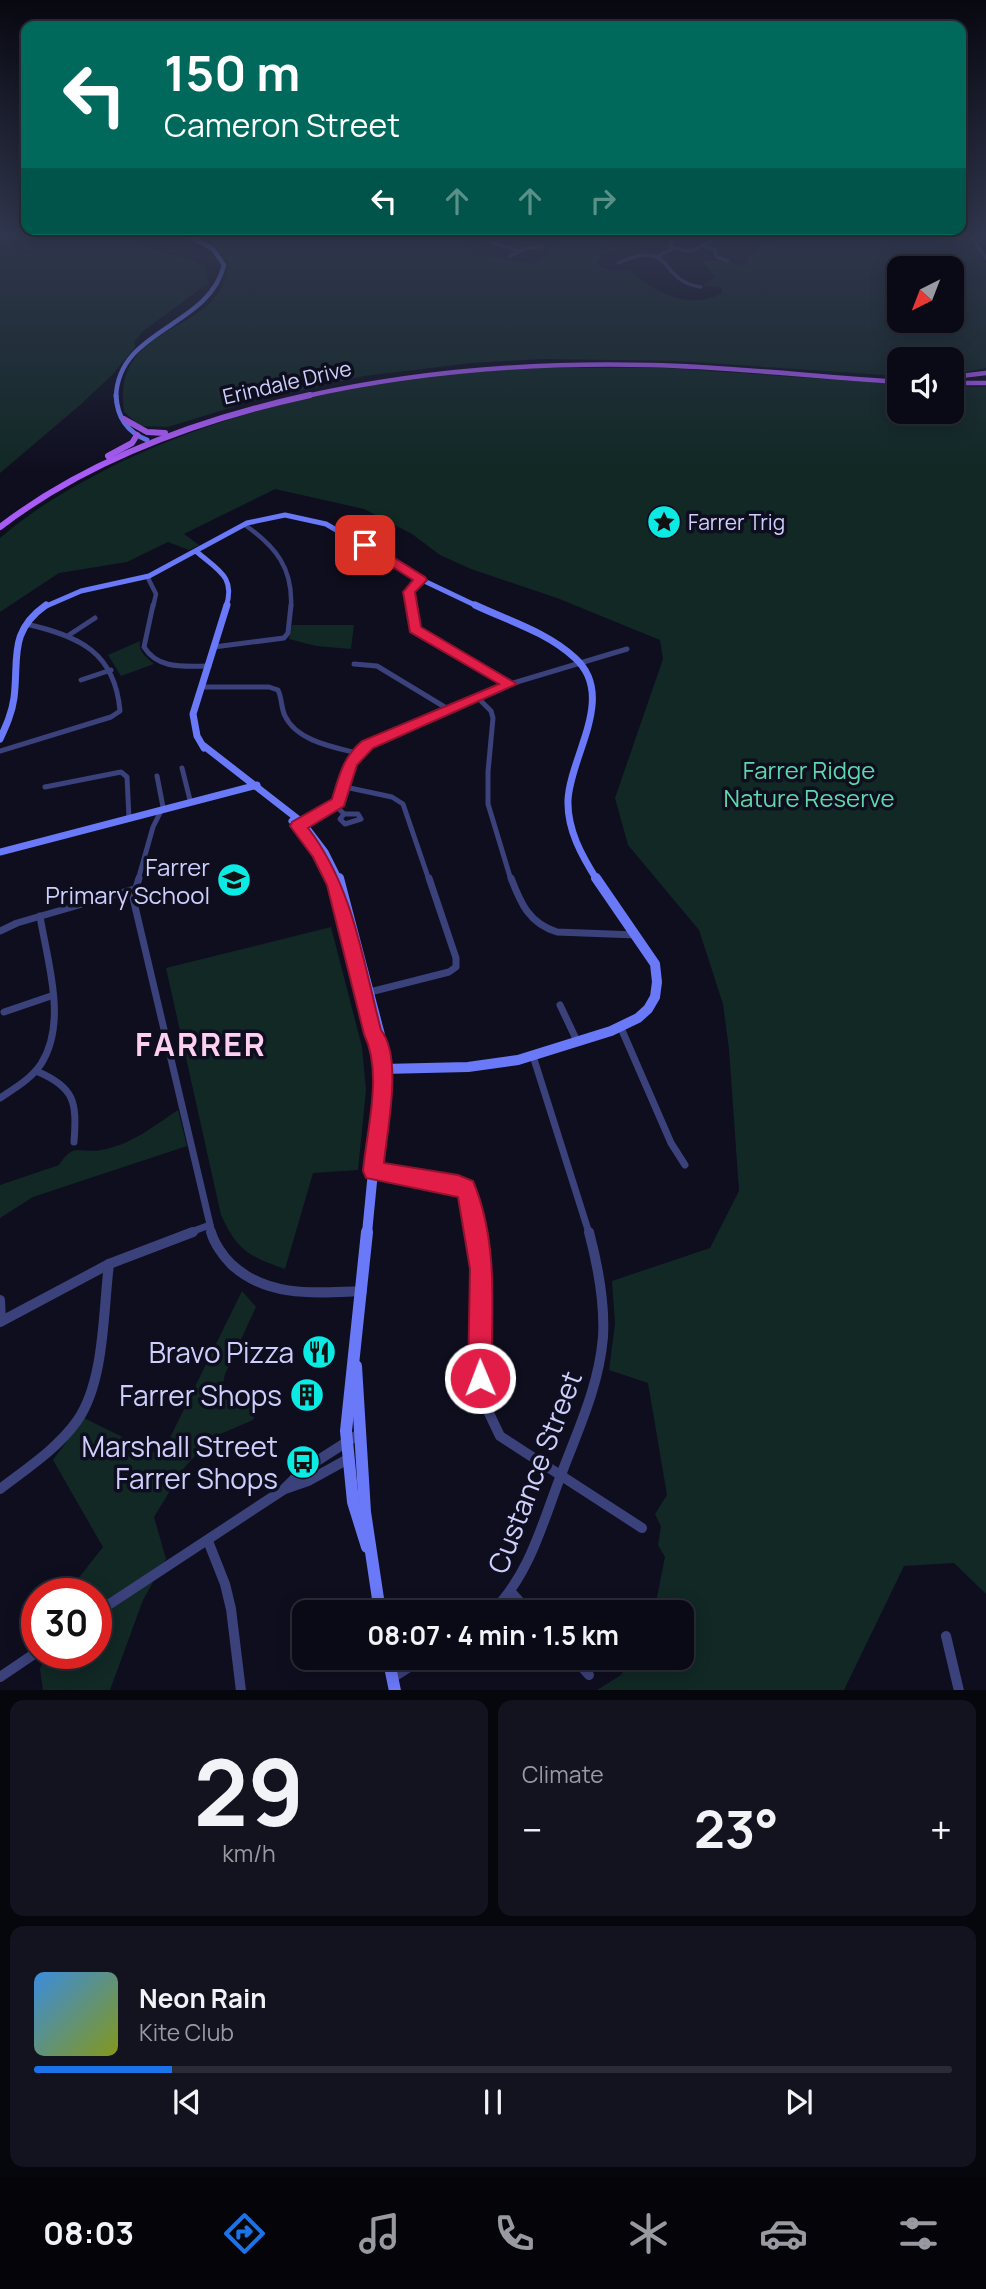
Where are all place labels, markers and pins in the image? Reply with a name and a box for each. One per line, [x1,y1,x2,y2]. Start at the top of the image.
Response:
place icon: Farrer Trig [645,503,683,541]
place label: Farrer Trig [688,508,785,536]
pin [335,515,395,575]
place label: Farrer Primary School [45,850,210,911]
school or university icon: Farrer Primary School [215,861,253,899]
place label: Bravo Pizza [149,1333,294,1371]
restaurant icon: Bravo Pizza [300,1333,338,1371]
place label: Farrer Shops [119,1376,282,1414]
building icon: Farrer Shops [288,1376,326,1414]
place label: Marshall Street Farrer Shops [82,1427,278,1497]
bus stop icon: Marshall Street Farrer Shops [284,1443,322,1481]

